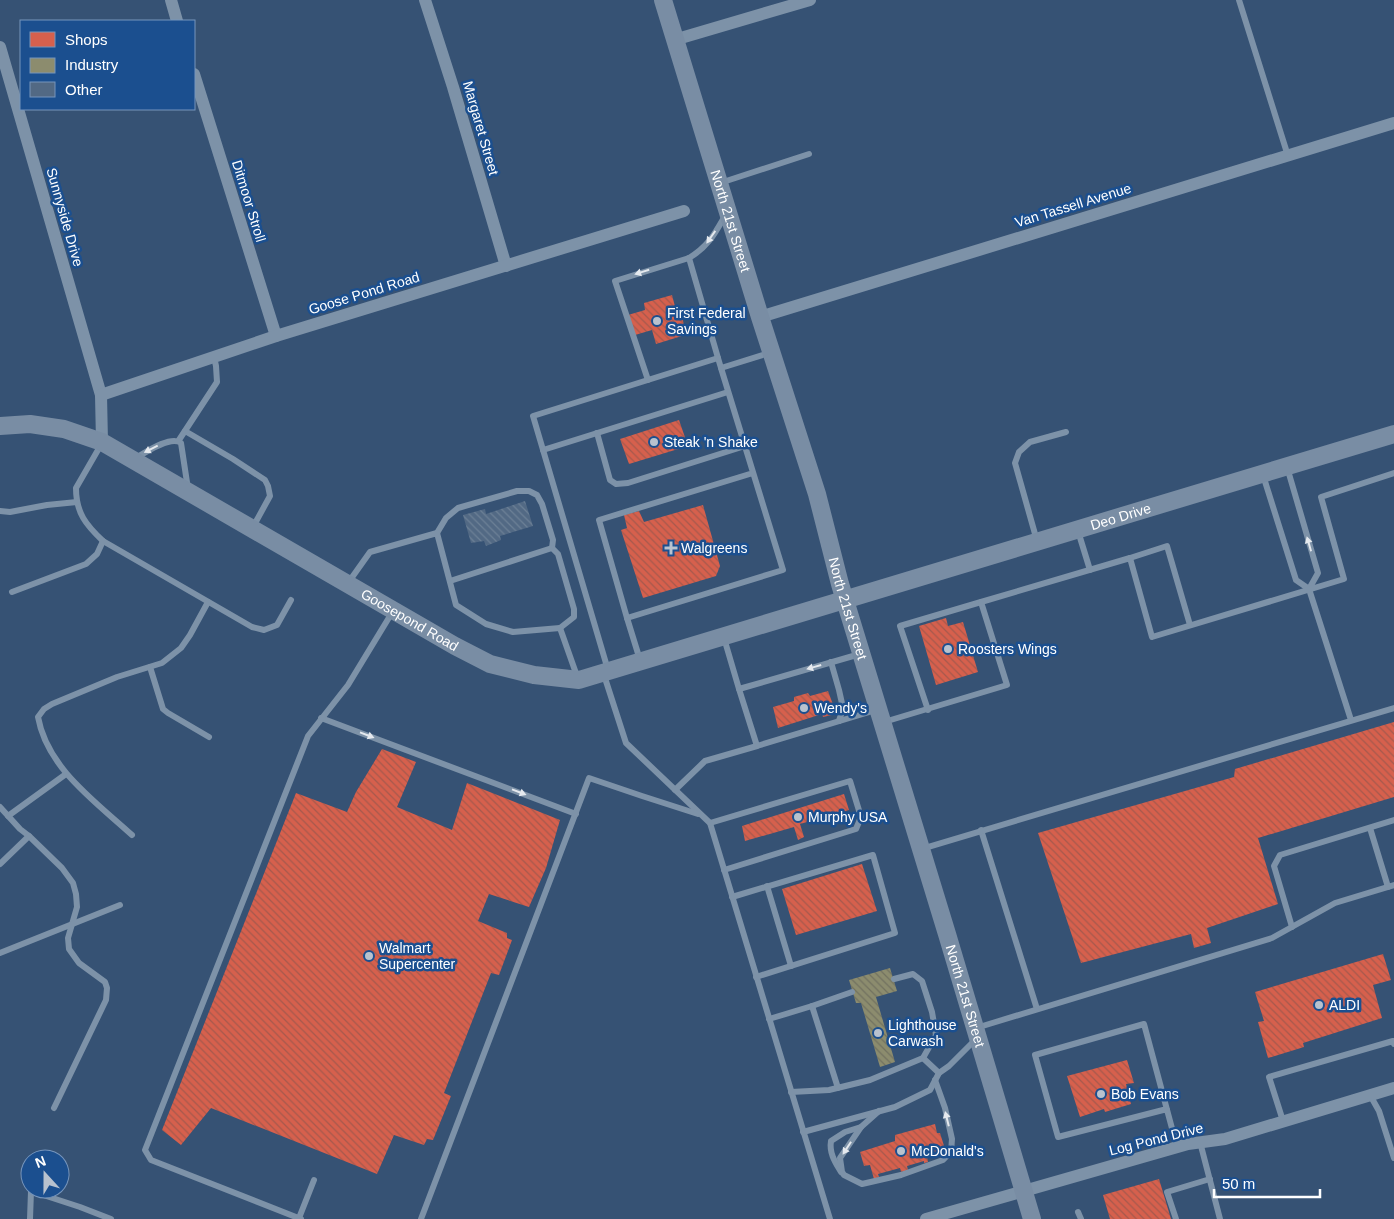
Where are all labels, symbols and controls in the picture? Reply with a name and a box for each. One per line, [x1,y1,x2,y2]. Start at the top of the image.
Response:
legend [20,20,195,110]
text: Shops [65,31,108,48]
text: Industry [65,56,119,73]
street label: Margaret Street [460,79,502,177]
text: Other [65,81,103,98]
street label: Ditmoor Stroll [229,158,269,244]
street label: Sunnyside Drive [43,166,87,268]
street label: North 21st Street [707,168,754,274]
street label: Van Tassell Avenue [1013,180,1133,230]
one-way arrow [706,230,716,244]
street label: Goose Pond Road [307,269,421,317]
one-way arrow [635,269,650,277]
place label: First Federal Savings [667,305,746,337]
marker: First Federal Savings [651,315,663,327]
place label: Steak 'n Shake [664,434,758,450]
marker: Steak 'n Shake [648,436,660,448]
one-way arrow [144,445,158,453]
street label: Deo Drive [1088,500,1153,533]
one-way arrow [1305,536,1313,551]
place label: Walgreens [681,540,747,556]
marker: Walgreens [665,542,677,554]
street label: North 21st Street [825,556,871,662]
street label: Goosepond Road [358,585,461,654]
place label: Roosters Wings [958,641,1057,657]
marker: Roosters Wings [942,643,954,655]
one-way arrow [807,663,822,671]
place label: Wendy's [814,700,867,716]
marker: Wendy's [798,702,810,714]
one-way arrow [360,731,375,739]
one-way arrow [512,788,527,796]
place label: Murphy USA [808,809,888,825]
marker: Murphy USA [792,811,804,823]
place label: Walmart Supercenter [379,940,456,972]
street label: North 21st Street [943,943,988,1049]
marker: Walmart Supercenter [363,950,375,962]
place label: ALDI [1329,997,1360,1013]
marker: ALDI [1313,999,1325,1011]
place label: Lighthouse Carwash [888,1017,957,1049]
marker: Lighthouse Carwash [872,1027,884,1039]
place label: Bob Evans [1111,1086,1179,1102]
marker: Bob Evans [1095,1088,1107,1100]
one-way arrow [943,1112,951,1127]
street label: Log Pond Drive [1107,1120,1205,1158]
one-way arrow [843,1141,852,1154]
place label: McDonald's [911,1143,984,1159]
marker: McDonald's [895,1145,907,1157]
north arrow [20,1149,70,1199]
text: N [33,1153,48,1171]
scale bar [1214,1166,1320,1198]
text: 50 m [1222,1175,1255,1192]

